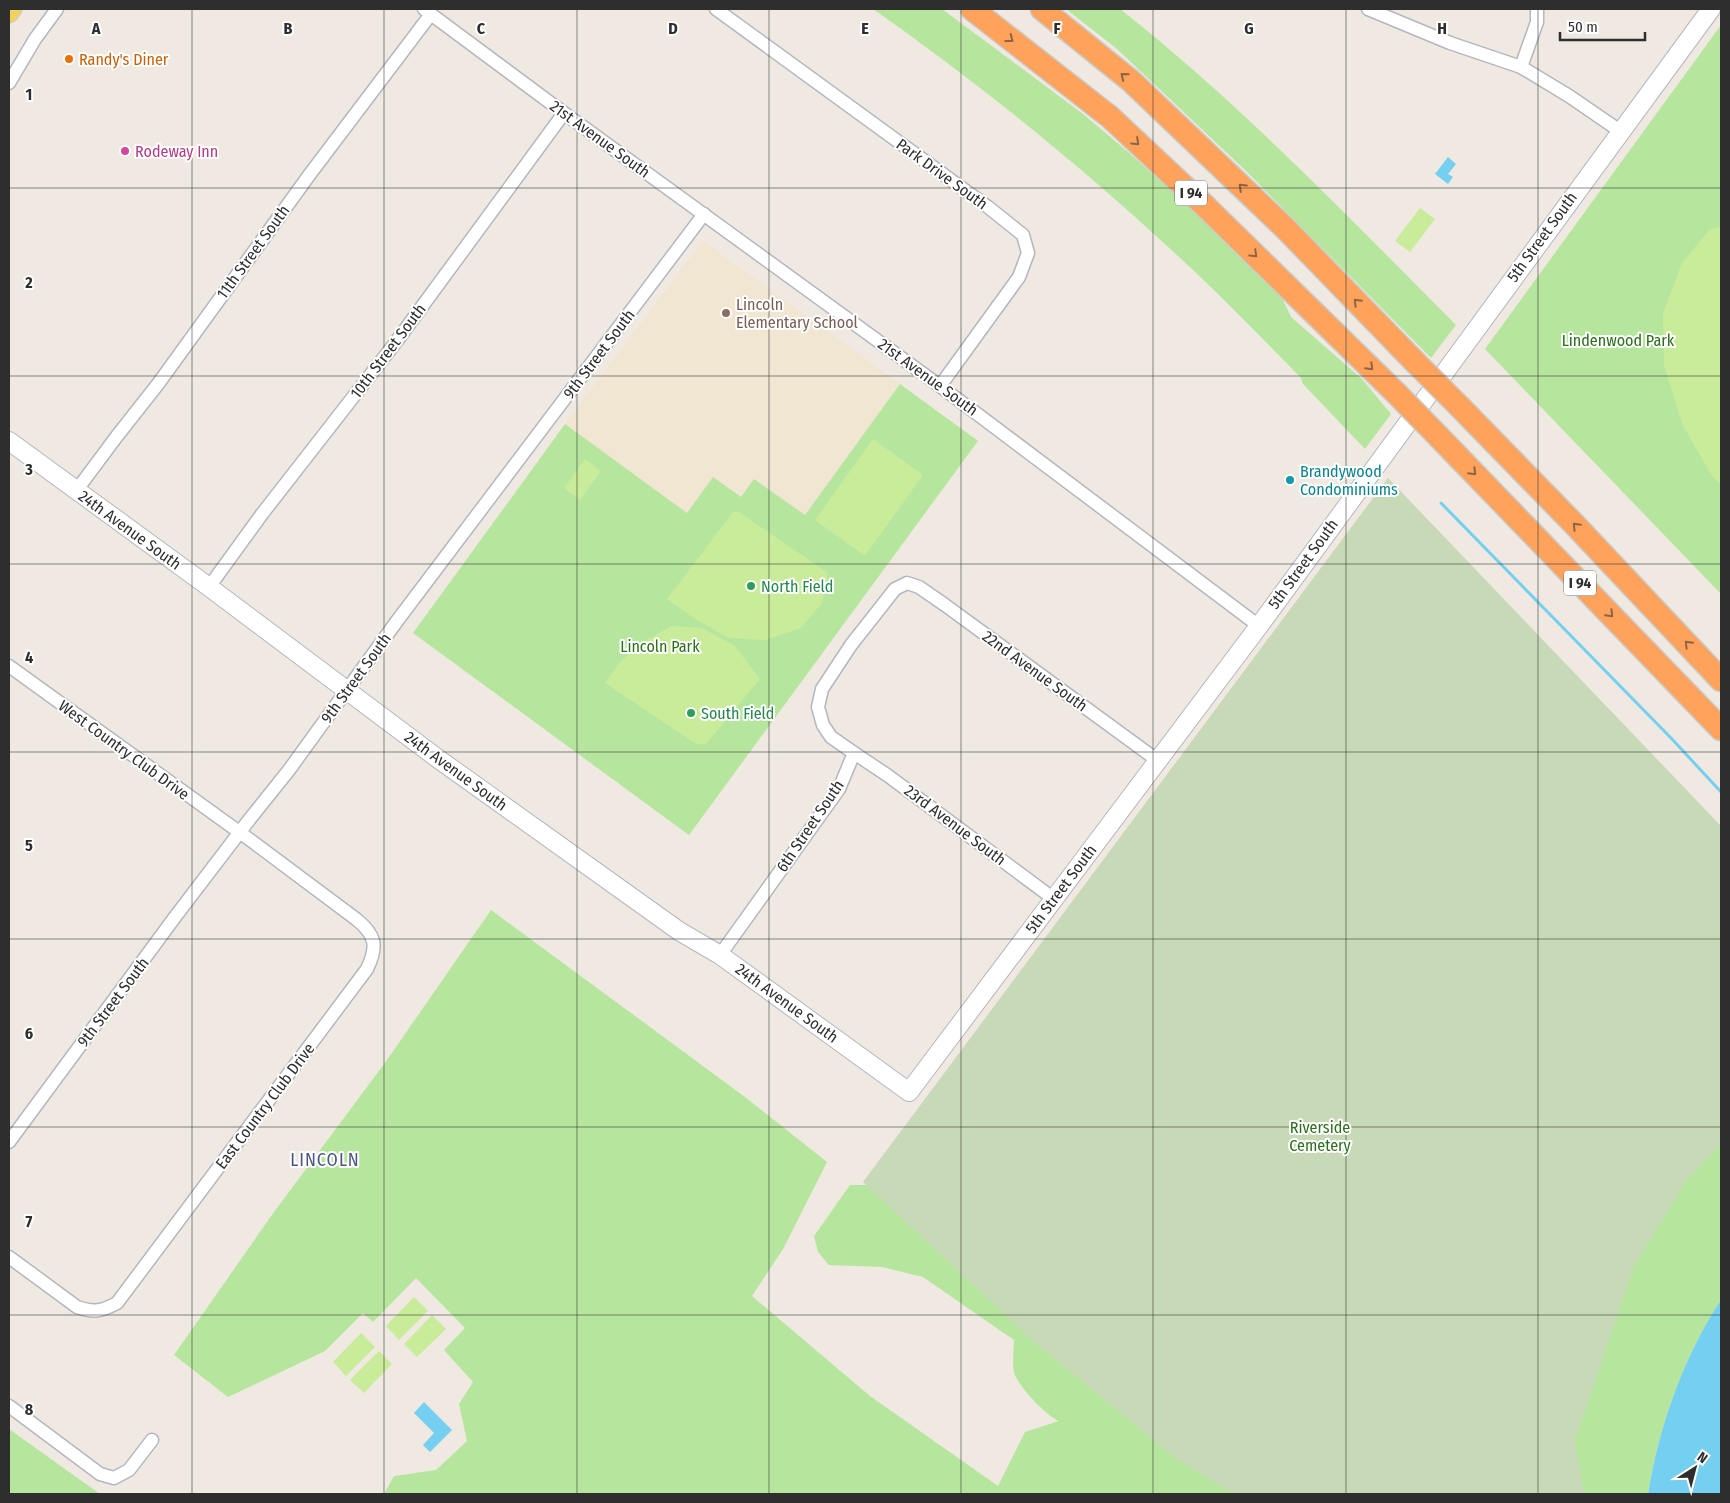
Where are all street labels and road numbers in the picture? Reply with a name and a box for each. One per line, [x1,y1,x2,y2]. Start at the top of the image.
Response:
street label: 21st Avenue South [546,96,654,182]
street label: Park Drive South [893,135,991,213]
road number: I 94 [1175,180,1207,206]
street label: 5th Street South [1503,188,1581,286]
street label: 11th Street South [213,201,293,303]
street label: 10th Street South [346,300,430,402]
street label: 9th Street South [559,306,639,402]
street label: 21st Avenue South [874,334,982,420]
street label: 24th Avenue South [75,486,185,574]
street label: 5th Street South [1264,515,1342,613]
road number: I 94 [1564,570,1596,596]
street label: 22nd Avenue South [979,627,1091,715]
street label: 9th Street South [317,629,395,727]
street label: West Country Club Drive [55,696,193,804]
street label: 24th Avenue South [401,727,511,815]
street label: 6th Street South [772,776,848,876]
street label: 23rd Avenue South [901,781,1009,869]
street label: 5th Street South [1021,841,1101,937]
street label: 9th Street South [73,954,153,1050]
street label: 24th Avenue South [732,959,842,1047]
street label: East Country Club Drive [212,1039,318,1173]

